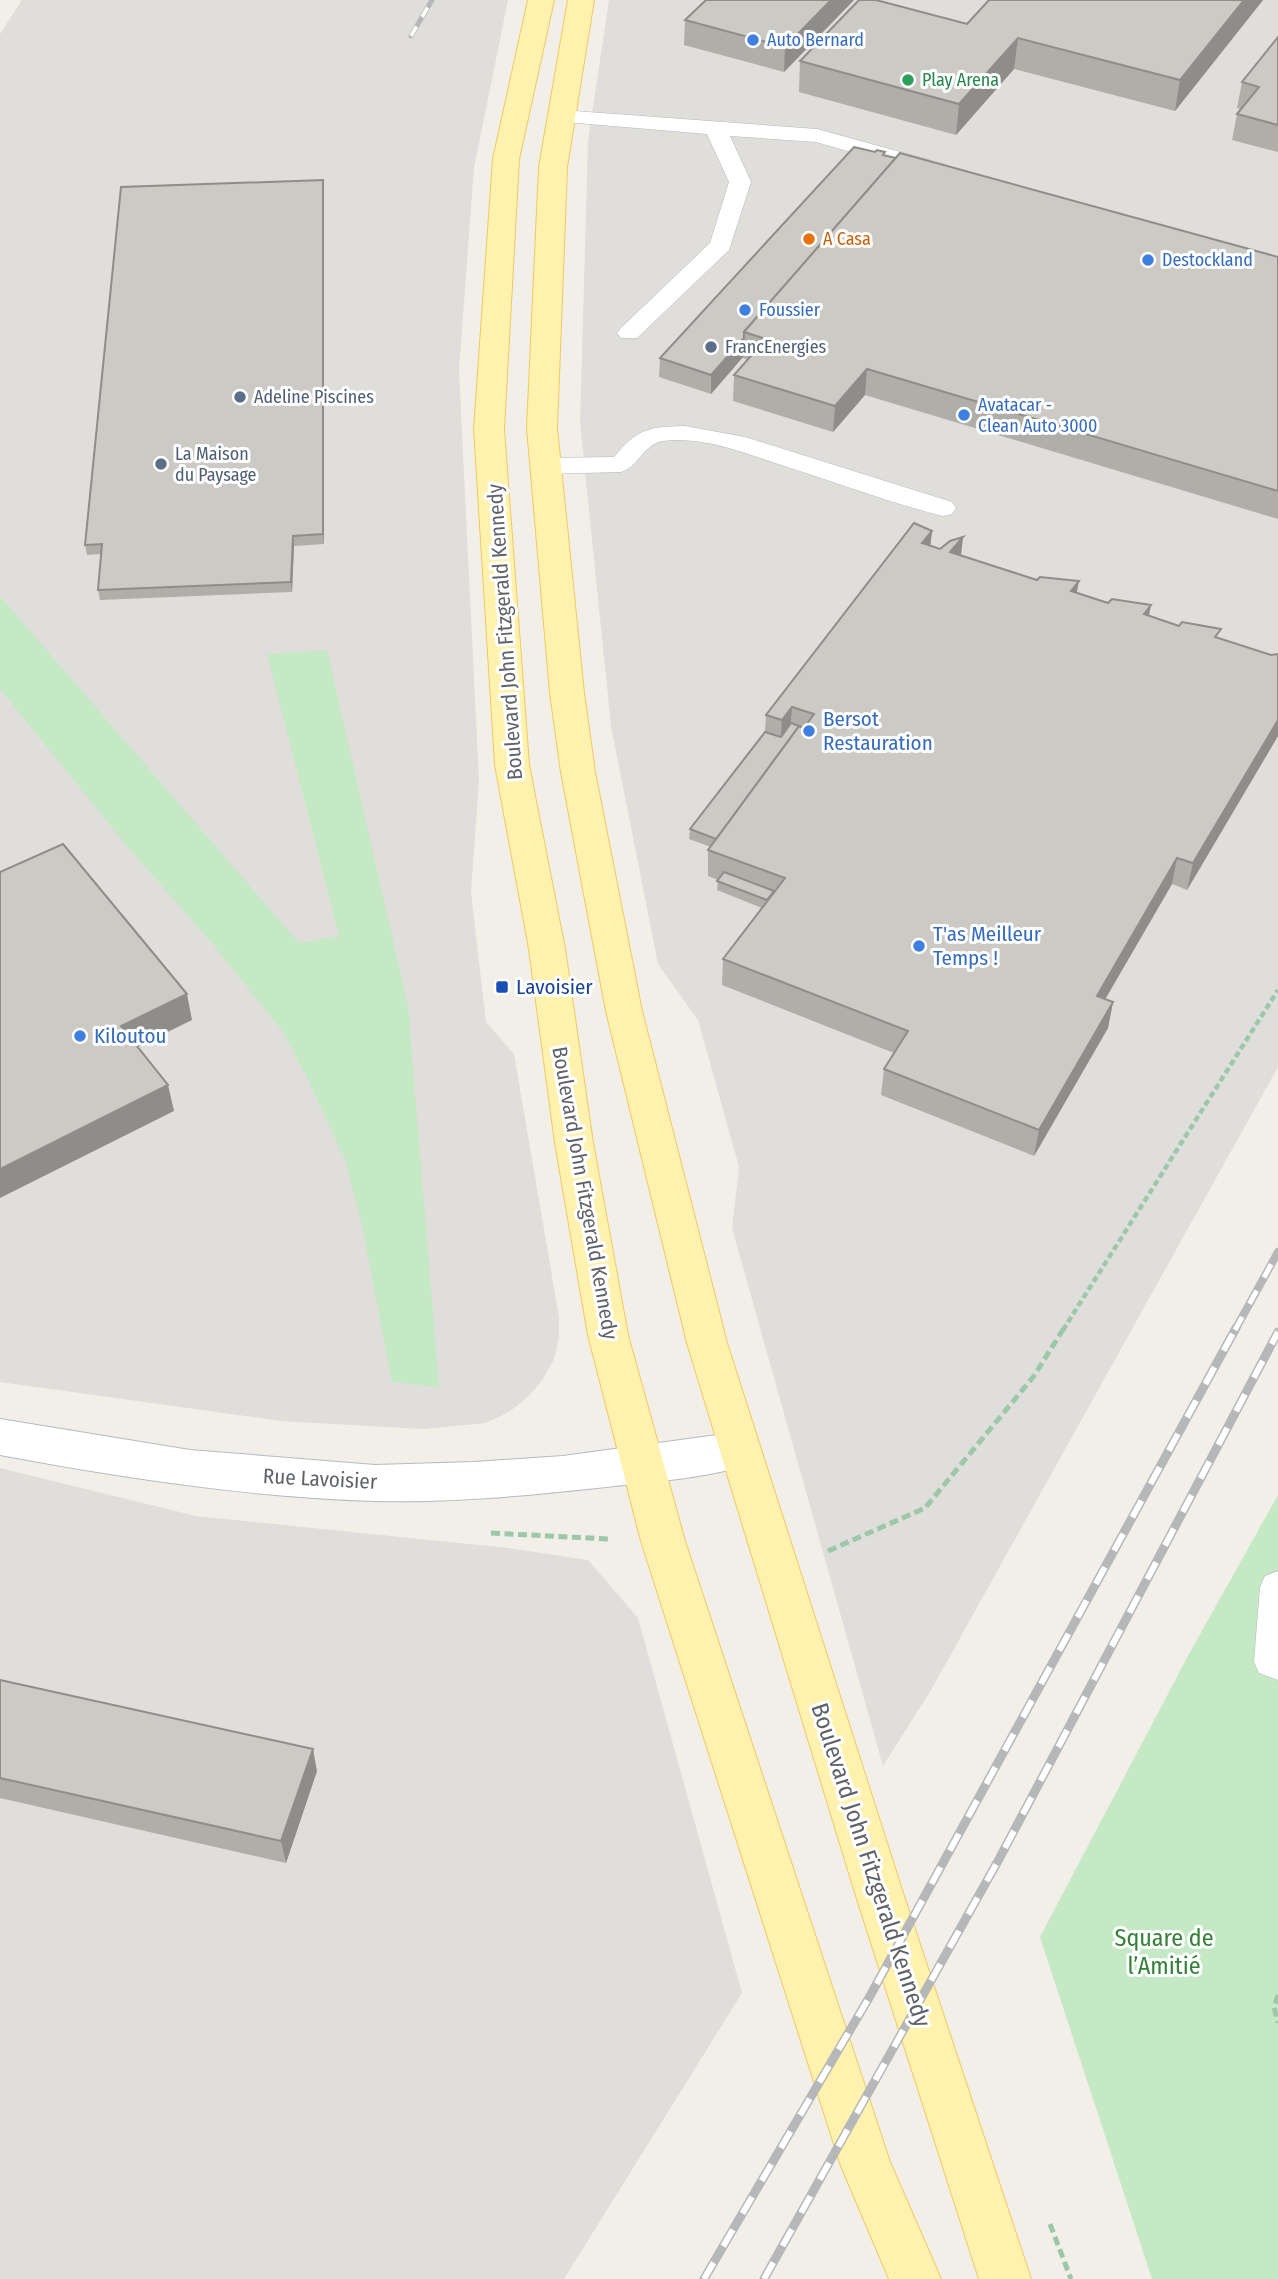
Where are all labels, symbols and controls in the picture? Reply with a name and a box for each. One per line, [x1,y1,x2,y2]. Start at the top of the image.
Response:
place label: Auto Bernard [767,29,864,51]
marker: Auto Bernard [745,32,761,48]
place label: Play Arena [922,69,999,91]
marker: Play Arena [900,72,916,88]
place label: A Casa [823,228,871,250]
marker: A Casa [801,231,817,247]
place label: Destockland [1162,249,1253,271]
marker: Destockland [1140,252,1156,268]
place label: Foussier [759,299,821,321]
marker: Foussier [737,302,753,318]
place label: FrancEnergies [725,336,827,358]
marker: FrancEnergies [703,339,719,355]
place label: Adeline Piscines [254,386,374,408]
marker: Adeline Piscines [232,389,248,405]
place label: Avatacar - Clean Auto 3000 [978,394,1097,437]
marker: Avatacar - Clean Auto 3000 [956,407,972,423]
place label: La Maison du Paysage [175,443,257,486]
marker: La Maison du Paysage [153,456,169,472]
street label: Boulevard John Fitzgerald Kennedy [482,482,528,781]
place label: Bersot Restauration [823,706,933,756]
marker: Bersot Restauration [801,723,817,739]
place label: T'as Meilleur Temps ! [933,921,1042,971]
marker: T'as Meilleur Temps ! [911,938,927,954]
place label: Lavoisier [516,974,593,1000]
marker: Lavoisier [494,979,510,995]
place label: Kiloutou [94,1023,166,1049]
marker: Kiloutou [72,1028,88,1044]
street label: Boulevard John Fitzgerald Kennedy [546,1045,624,1342]
street label: Rue Lavoisier [262,1463,378,1495]
street label: Boulevard John Fitzgerald Kennedy [805,1699,937,2031]
park label: Square de l’Amitié [1115,1924,1214,1980]

